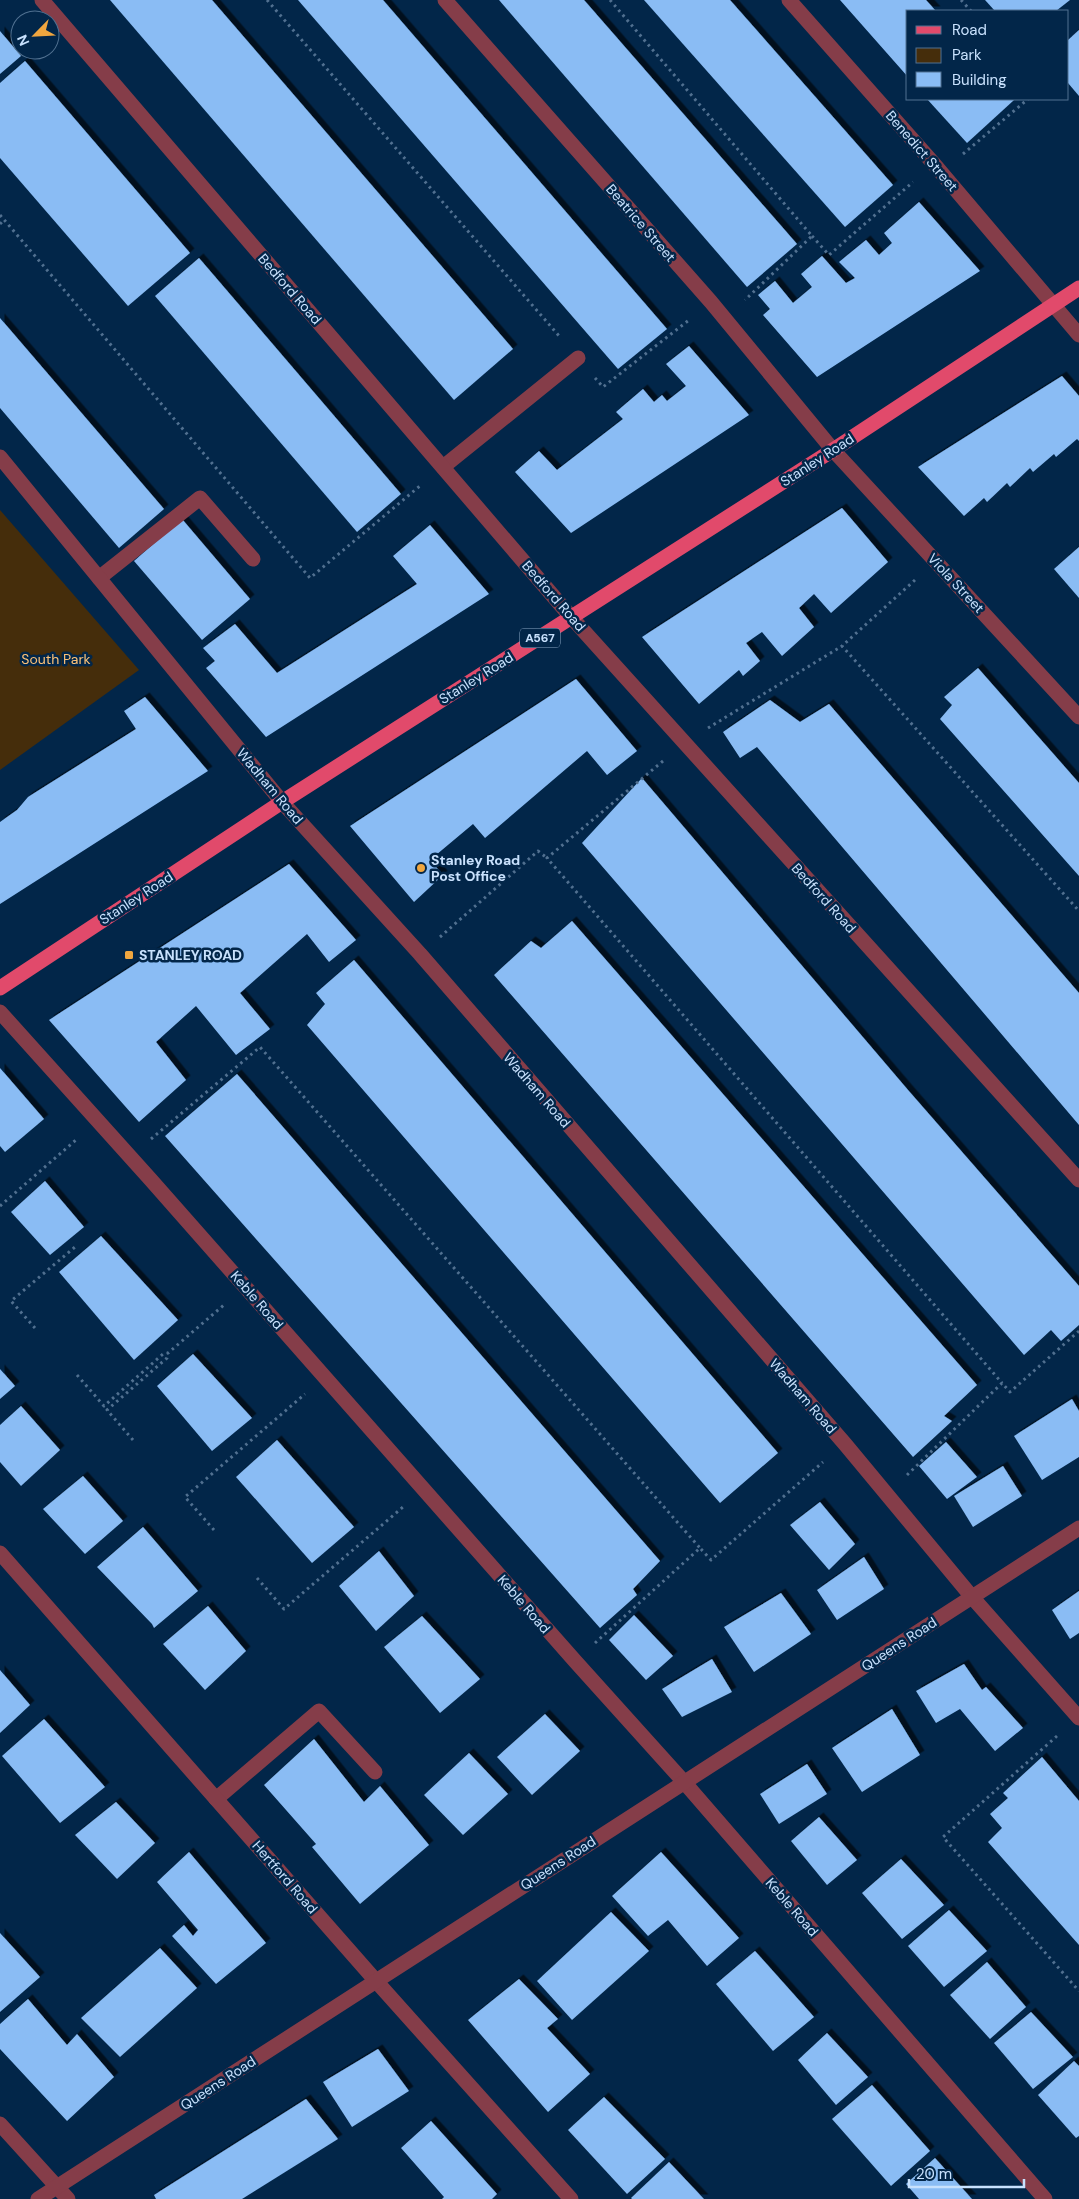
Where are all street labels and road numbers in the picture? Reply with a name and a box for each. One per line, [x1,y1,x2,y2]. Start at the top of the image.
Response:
street label: Benedict Street [882,107,962,195]
street label: Beatrice Street [602,180,680,266]
street label: Bedford Road [254,250,326,328]
street label: Stanley Road [777,430,857,490]
street label: Viola Street [924,549,988,617]
street label: Bedford Road [518,557,590,635]
road number: A567 [520,628,560,648]
street label: Stanley Road [436,648,516,708]
street label: Wadham Road [233,744,307,828]
street label: Bedford Road [788,859,860,937]
street label: Stanley Road [96,868,176,928]
street label: Wadham Road [499,1049,575,1131]
street label: Keble Road [227,1267,287,1333]
street label: Wadham Road [765,1355,841,1437]
street label: Keble Road [494,1571,554,1637]
street label: Queens Road [858,1613,940,1675]
street label: Queens Road [517,1832,599,1894]
street label: Hertford Road [248,1837,322,1917]
street label: Keble Road [762,1874,822,1940]
street label: Queens Road [177,2052,259,2114]

